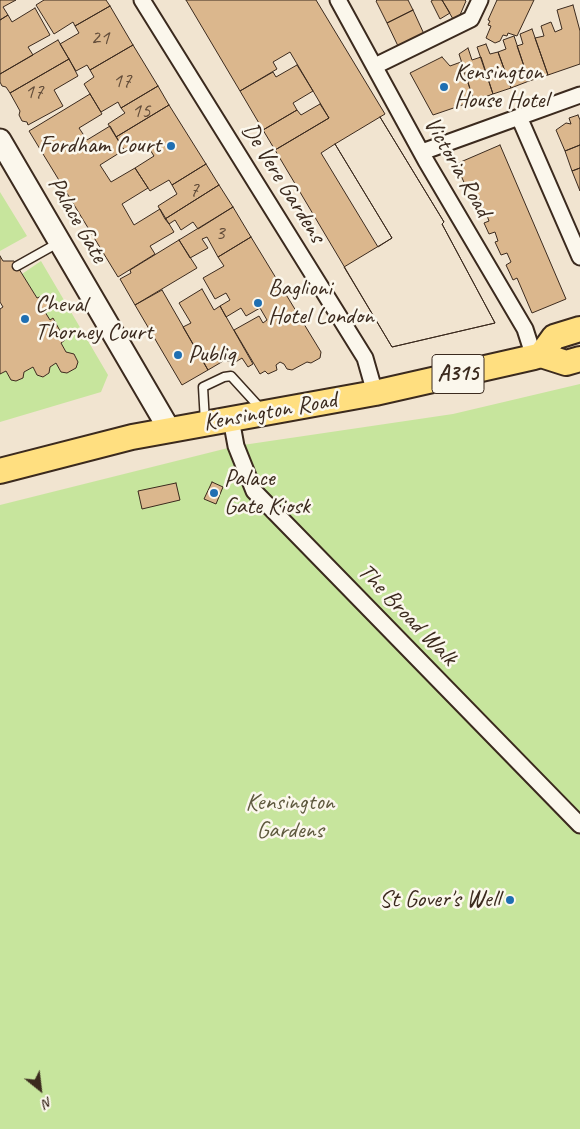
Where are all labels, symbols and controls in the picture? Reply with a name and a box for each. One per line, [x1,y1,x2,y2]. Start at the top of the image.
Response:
house number: 21 [91,25,109,51]
place label: Kensington House Hotel [454,59,548,115]
house number: 17 [113,68,131,94]
house number: 17 [25,79,43,105]
marker: Kensington House Hotel [438,81,450,93]
house number: 15 [132,98,150,124]
street label: Victoria Road [417,112,497,222]
street label: De Vere Gardens [235,118,331,248]
place label: Fordham Court [39,132,161,160]
marker: Fordham Court [165,140,177,152]
street label: Palace Gate [41,172,113,268]
house number: 7 [189,177,199,203]
house number: 3 [215,220,225,246]
place label: Baglioni Hotel London [268,275,374,331]
place label: Cheval Thorney Court [35,291,153,347]
marker: Baglioni Hotel London [252,297,264,309]
marker: Cheval Thorney Court [19,313,31,325]
place label: Publiq [188,341,235,369]
marker: Publiq [172,349,184,361]
road number: A315 [432,354,484,394]
street label: Kensington Road [201,386,339,438]
place label: Palace Gate Kiosk [224,465,310,521]
marker: Palace Gate Kiosk [208,487,220,499]
street label: The Broad Walk [351,558,463,672]
park label: Kensington Gardens [246,789,334,845]
place label: St Gover's Well [379,886,500,914]
marker: St Gover's Well [504,894,516,906]
north arrow [15,1064,65,1114]
text: N [40,1093,55,1112]

